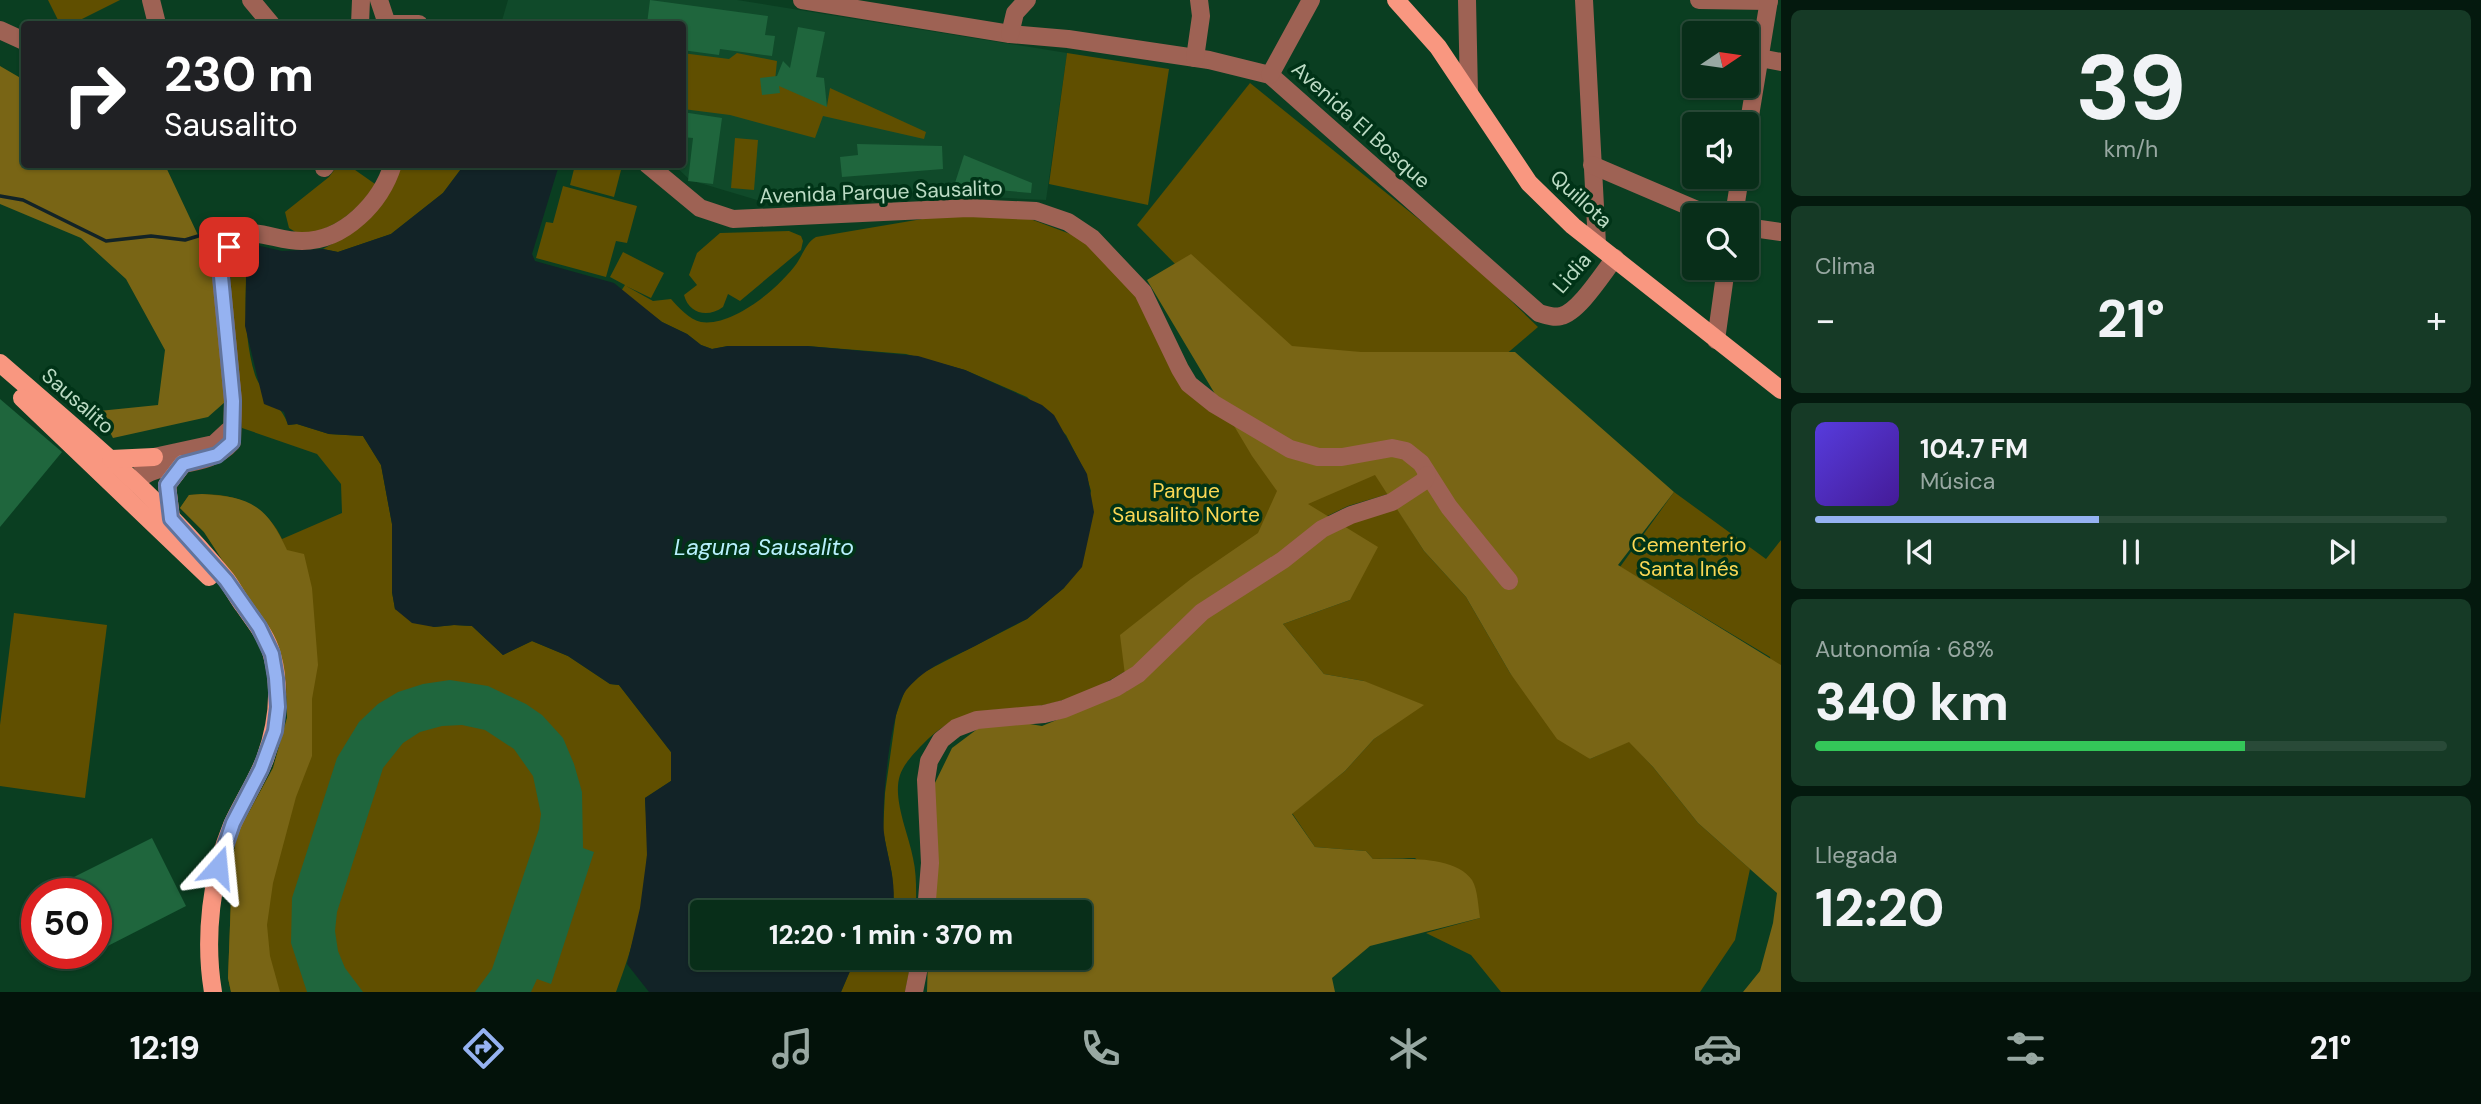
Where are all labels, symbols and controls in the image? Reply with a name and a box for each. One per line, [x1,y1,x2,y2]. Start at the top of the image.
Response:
north arrow [1682,21,1759,98]
map controls [1682,21,1759,280]
text: 39 [2076,29,2186,147]
text: 230 m [164,42,314,106]
icon: right [49,49,140,140]
street label: Avenida El Bosque [1286,55,1436,195]
text: Sausalito [164,104,298,146]
button: sound [1682,112,1759,189]
text: km/h [2104,134,2158,164]
street label: Quillota [1544,164,1618,234]
street label: Avenida Parque Sausalito [759,174,1003,210]
button: search [1682,203,1759,280]
pin [199,217,259,277]
icon: arrive [210,228,248,266]
street label: Lidia [1546,247,1598,299]
text: Clima [1815,251,1875,281]
text: 21° [2097,285,2165,353]
text: − [1815,295,1836,345]
text: + [2426,295,2447,345]
street label: Sausalito [36,362,120,440]
text: 104.7 FM [1920,432,2028,466]
text: Música [1920,466,1995,496]
park label: Parque Sausalito Norte [1112,477,1260,529]
park label: Cementerio Santa Inés [1632,531,1746,583]
water label: Laguna Sausalito [674,532,854,562]
icon: previous [1901,533,1939,571]
icon: pause [2112,533,2150,571]
icon: next [2323,533,2361,571]
text: Autonomía · 68% [1815,634,1994,664]
text: 340 km [1815,668,2009,736]
position arrow [181,830,255,904]
text: Llegada [1815,840,1898,870]
text: 12:20 [1815,874,1944,942]
speed limit sign: 50 [21,878,112,969]
text: 12:20 · 1 min · 370 m [769,918,1013,952]
icon: directions [459,1024,508,1073]
icon: music [768,1024,817,1073]
icon: phone [1076,1024,1125,1073]
icon: climate [1384,1024,1433,1073]
icon: car [1693,1024,1742,1073]
icon: filters [2001,1024,2050,1073]
text: 12:19 [130,1027,200,1069]
text: 21° [2310,1027,2351,1069]

